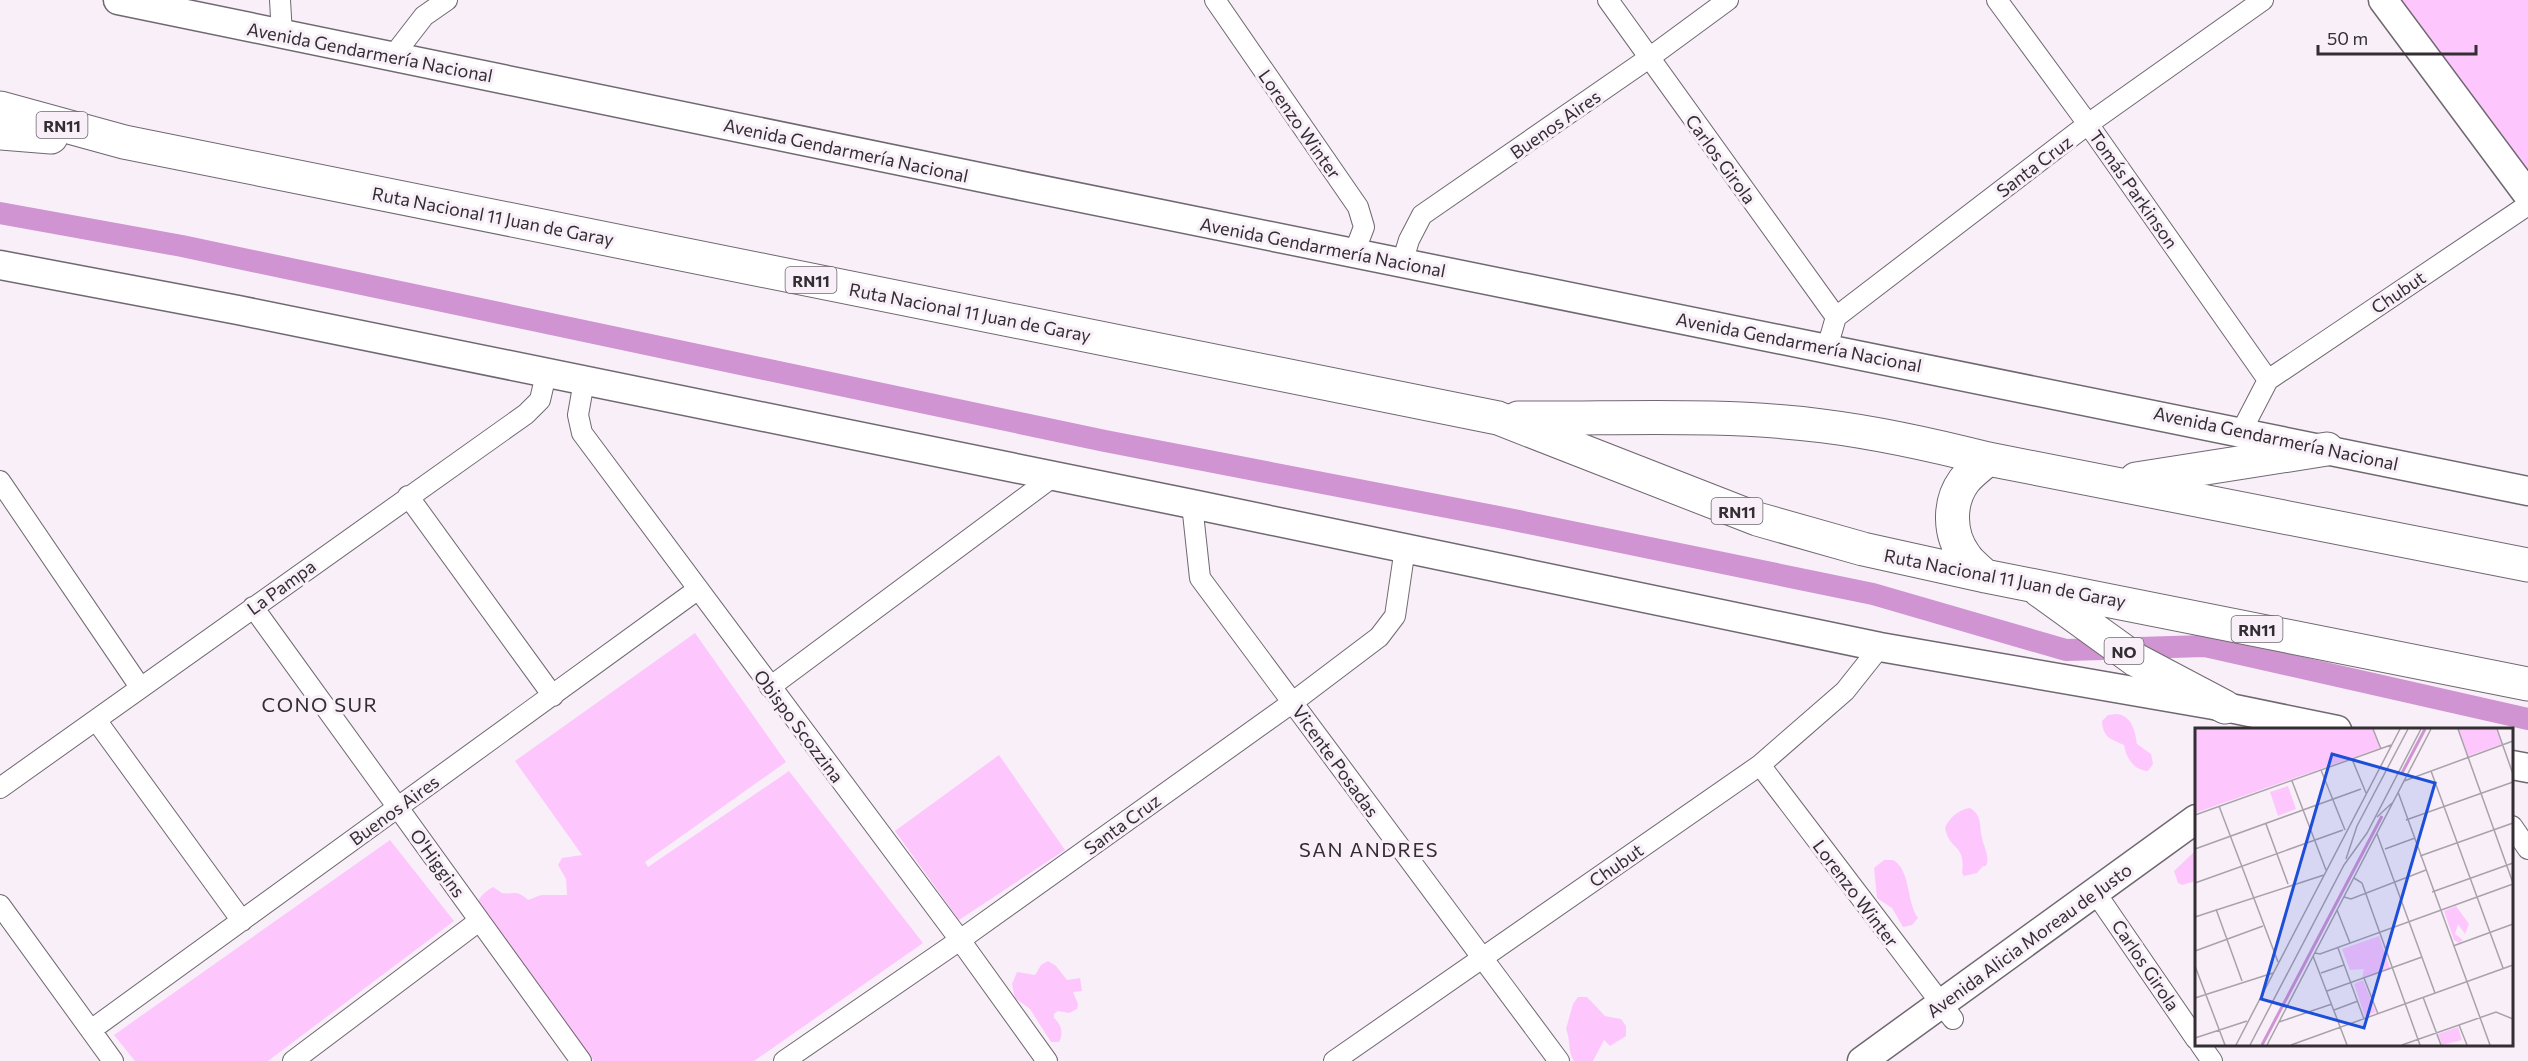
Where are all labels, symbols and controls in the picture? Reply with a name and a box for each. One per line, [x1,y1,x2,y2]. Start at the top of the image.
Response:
street label: Avenida Gendarmería Nacional [245,17,495,87]
scale bar [2318,18,2476,56]
text: 50 m [2327,27,2368,49]
street label: Lorenzo Winter [1254,65,1346,183]
street label: Buenos Aires [1506,85,1604,163]
street label: Carlos Girola [1681,110,1761,208]
road number: RN11 [36,112,88,138]
street label: Avenida Gendarmería Nacional [722,113,970,187]
street label: Tomás Parkinson [2085,126,2183,252]
street label: Santa Cruz [1992,130,2076,202]
street label: Ruta Nacional 11 Juan de Garay [370,182,616,250]
street label: Avenida Gendarmería Nacional [1198,212,1448,282]
street label: Chubut [2367,266,2429,318]
road number: RN11 [786,267,836,293]
street label: Ruta Nacional 11 Juan de Garay [847,278,1093,346]
street label: Avenida Gendarmería Nacional [1674,307,1924,377]
street label: Avenida Gendarmería Nacional [2152,401,2400,475]
road number: RN11 [1712,498,1762,524]
street label: Ruta Nacional 11 Juan de Garay [1882,544,2128,612]
street label: La Pampa [242,555,320,619]
road number: RN11 [2232,616,2282,642]
road number: NO [2104,638,2144,664]
street label: Obispo Scozzina [749,665,849,787]
district label: CONO SUR [261,692,379,716]
street label: Vicente Posadas [1288,701,1384,821]
inset map [2195,728,2513,1046]
street label: Buenos Aires [345,770,443,850]
street label: Santa Cruz [1080,789,1165,859]
street label: O'Higgins [406,825,470,901]
street label: Lorenzo Winter [1809,835,1903,951]
district label: SAN ANDRES [1299,837,1439,861]
street label: Chubut [1585,839,1647,891]
street label: Avenida Alicia Moreau de Justo [1922,858,2136,1022]
street label: Carlos Girola [2107,915,2185,1015]

